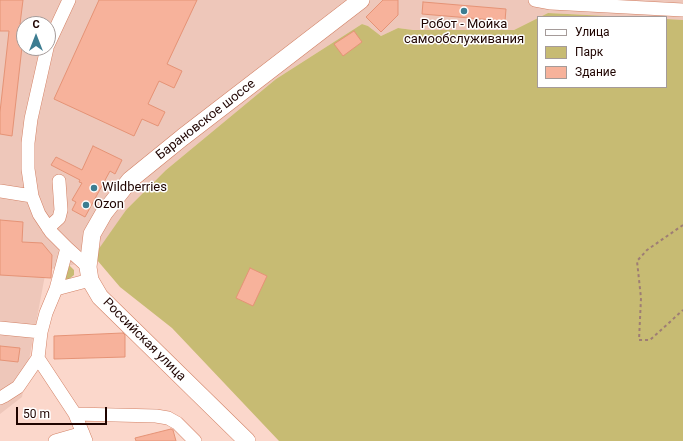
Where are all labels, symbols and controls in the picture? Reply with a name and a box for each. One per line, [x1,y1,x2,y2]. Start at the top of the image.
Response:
marker: Робот - Мойка самообслуживания [459,6,469,16]
north arrow [16,16,56,56]
legend [537,16,667,88]
place label: Робот - Мойка самообслуживания [404,17,524,48]
text: С [32,18,40,31]
text: Улица [575,25,610,39]
text: Парк [575,45,603,59]
text: Здание [575,65,616,79]
street label: Барановское шоссе [153,76,259,164]
place label: Wildberries [102,180,167,196]
marker: Wildberries [89,183,99,193]
place label: Ozon [94,197,124,213]
marker: Ozon [81,200,91,210]
street label: Российская улица [99,295,189,385]
scale bar [18,399,109,425]
text: 50 m [23,407,50,421]

